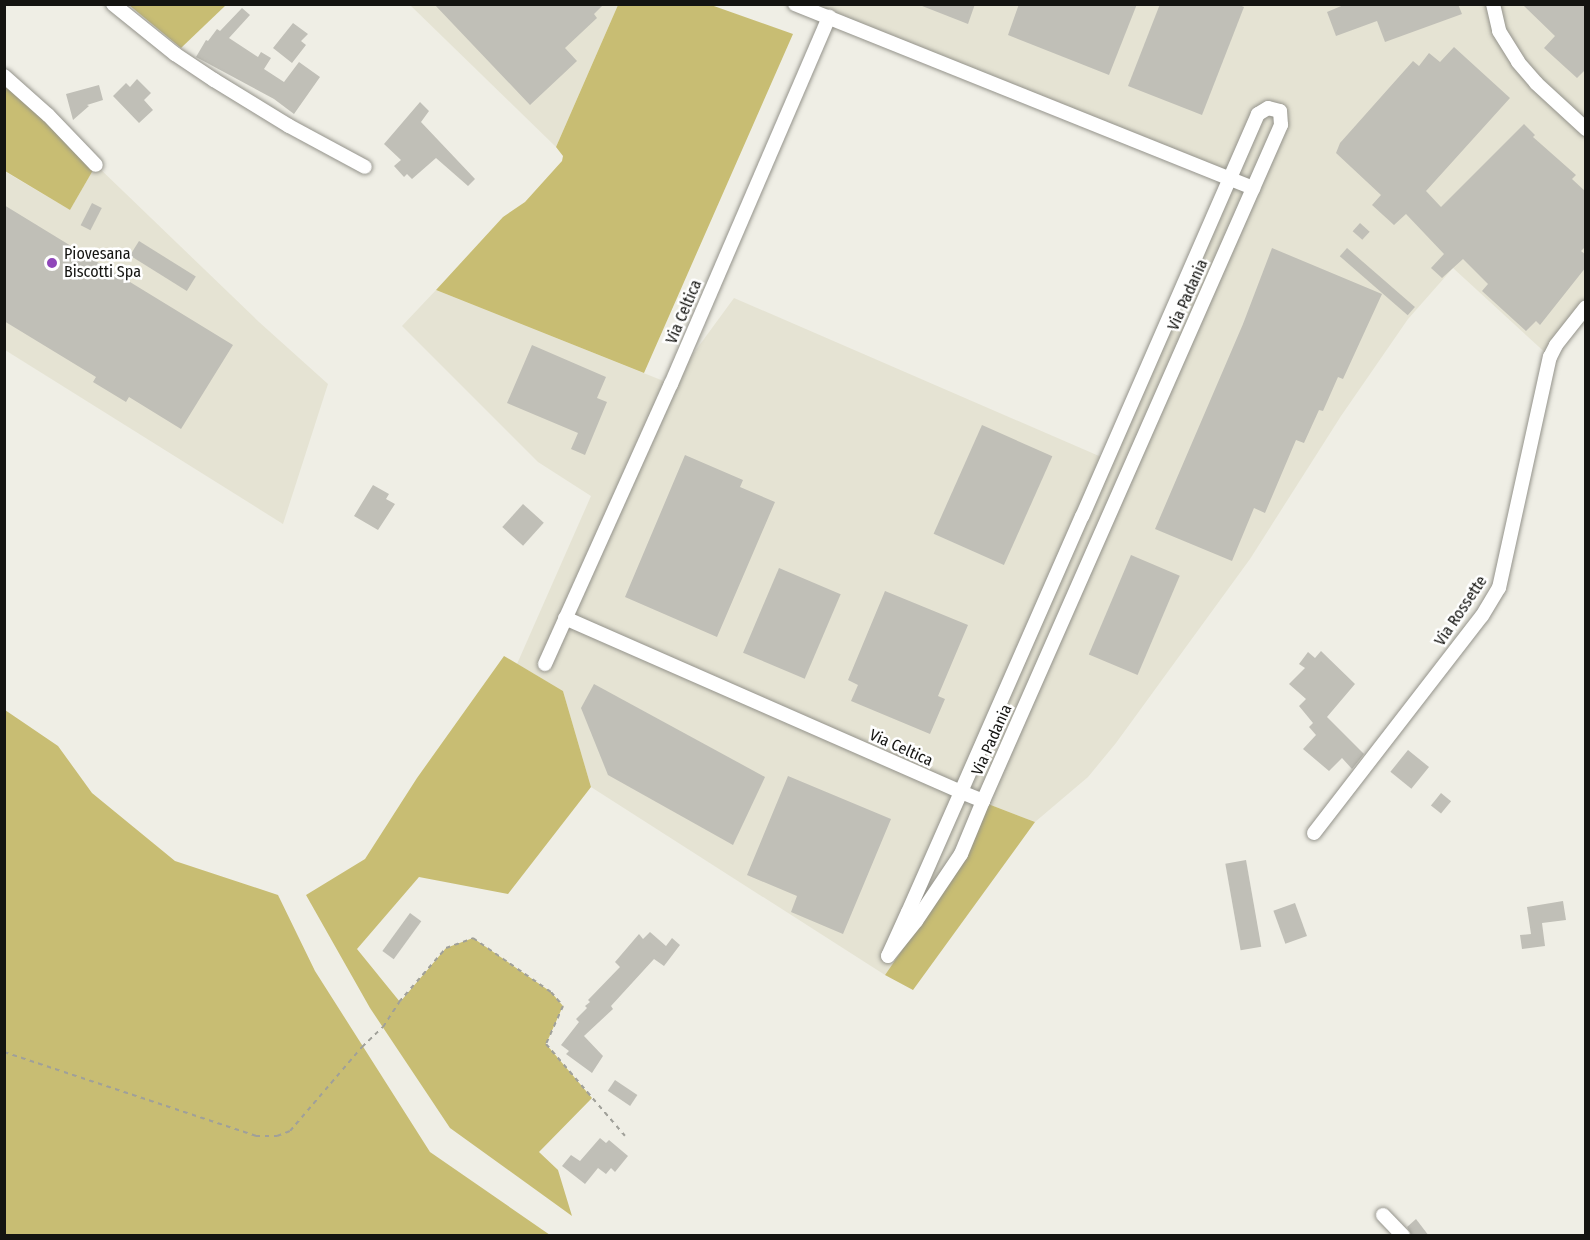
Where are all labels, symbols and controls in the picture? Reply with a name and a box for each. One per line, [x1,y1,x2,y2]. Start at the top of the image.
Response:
place label: Piovesana Biscotti Spa [64,244,141,282]
marker: Piovesana Biscotti Spa [45,256,59,270]
street label: Via Padania [1164,256,1212,334]
street label: Via Celtica [662,277,706,347]
street label: Via Rossette [1431,572,1491,650]
street label: Via Padania [968,701,1016,779]
street label: Via Celtica [866,726,936,770]

